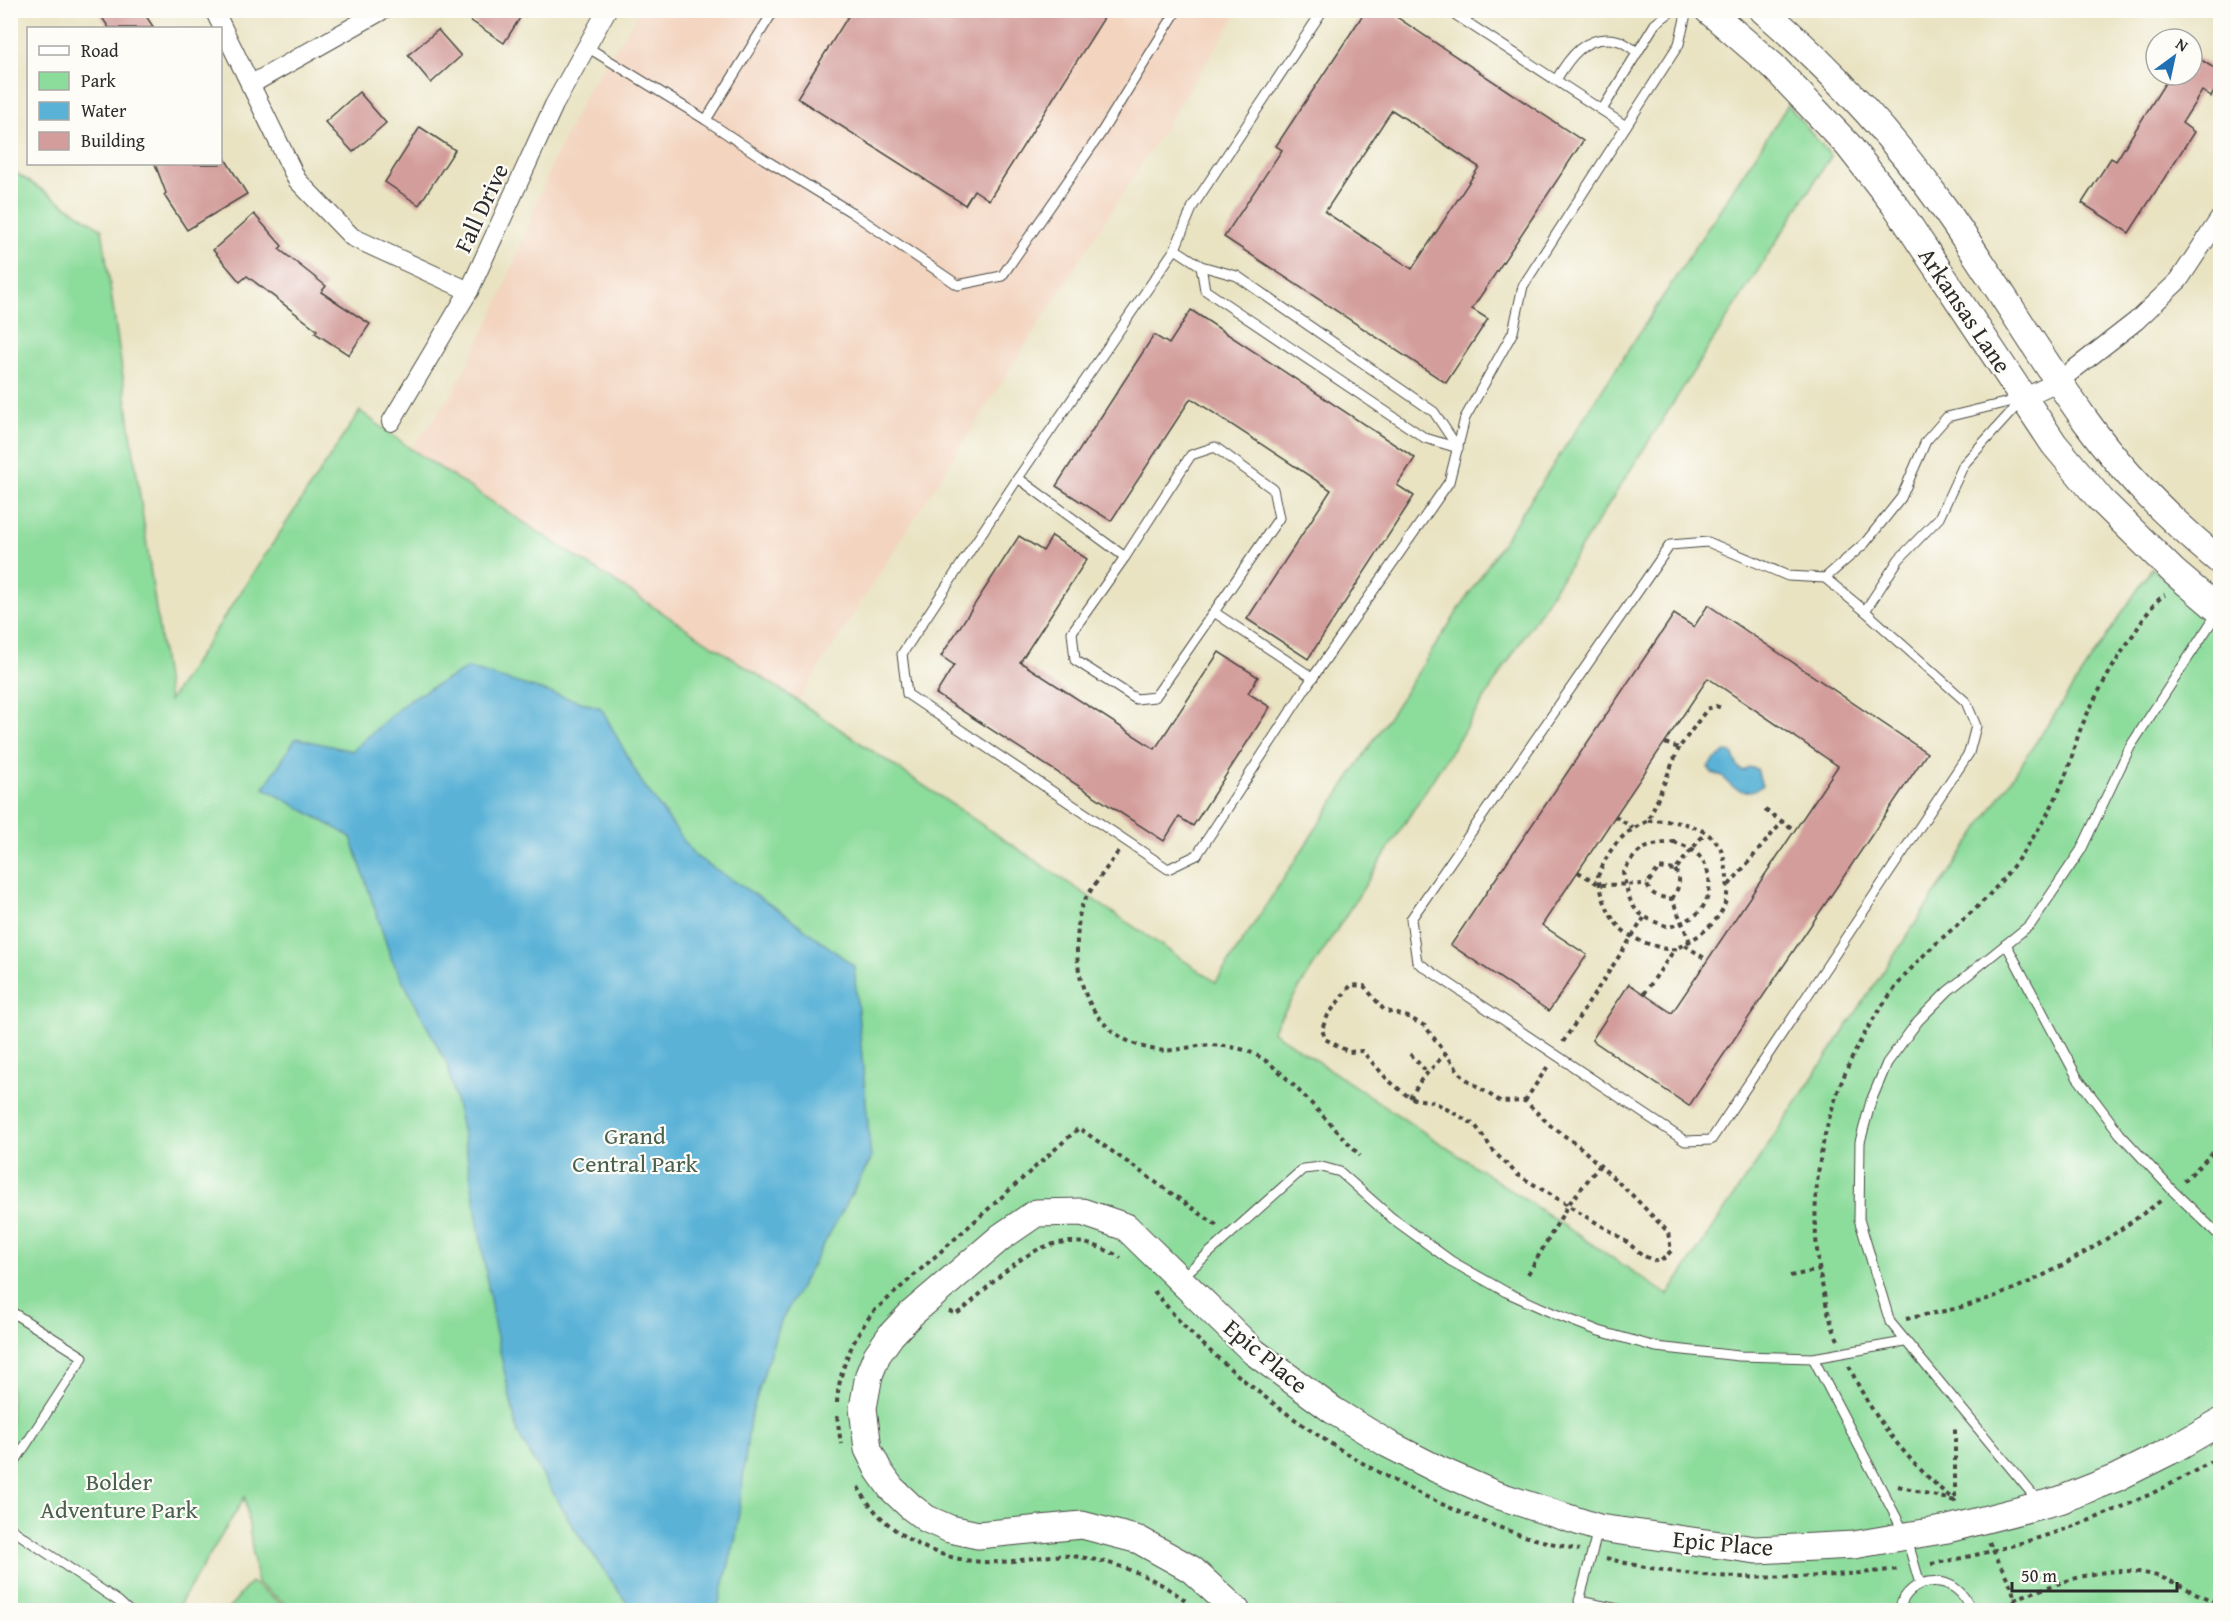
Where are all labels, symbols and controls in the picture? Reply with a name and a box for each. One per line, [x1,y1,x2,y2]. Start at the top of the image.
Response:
legend [27,27,222,165]
north arrow [2144,27,2204,87]
text: N [2171,31,2193,58]
text: Road [81,37,119,64]
text: Park [81,67,117,94]
text: Water [81,97,127,124]
text: Building [81,127,145,154]
street label: Fall Drive [445,158,517,258]
street label: Arkansas Lane [1910,240,2020,380]
park label: Grand Central Park [572,1118,699,1181]
street label: Epic Place [1216,1310,1316,1402]
park label: Bolder Adventure Park [40,1464,198,1527]
street label: Epic Place [1671,1521,1775,1565]
scale bar [2012,1555,2177,1593]
text: 50 m [2021,1562,2057,1589]

